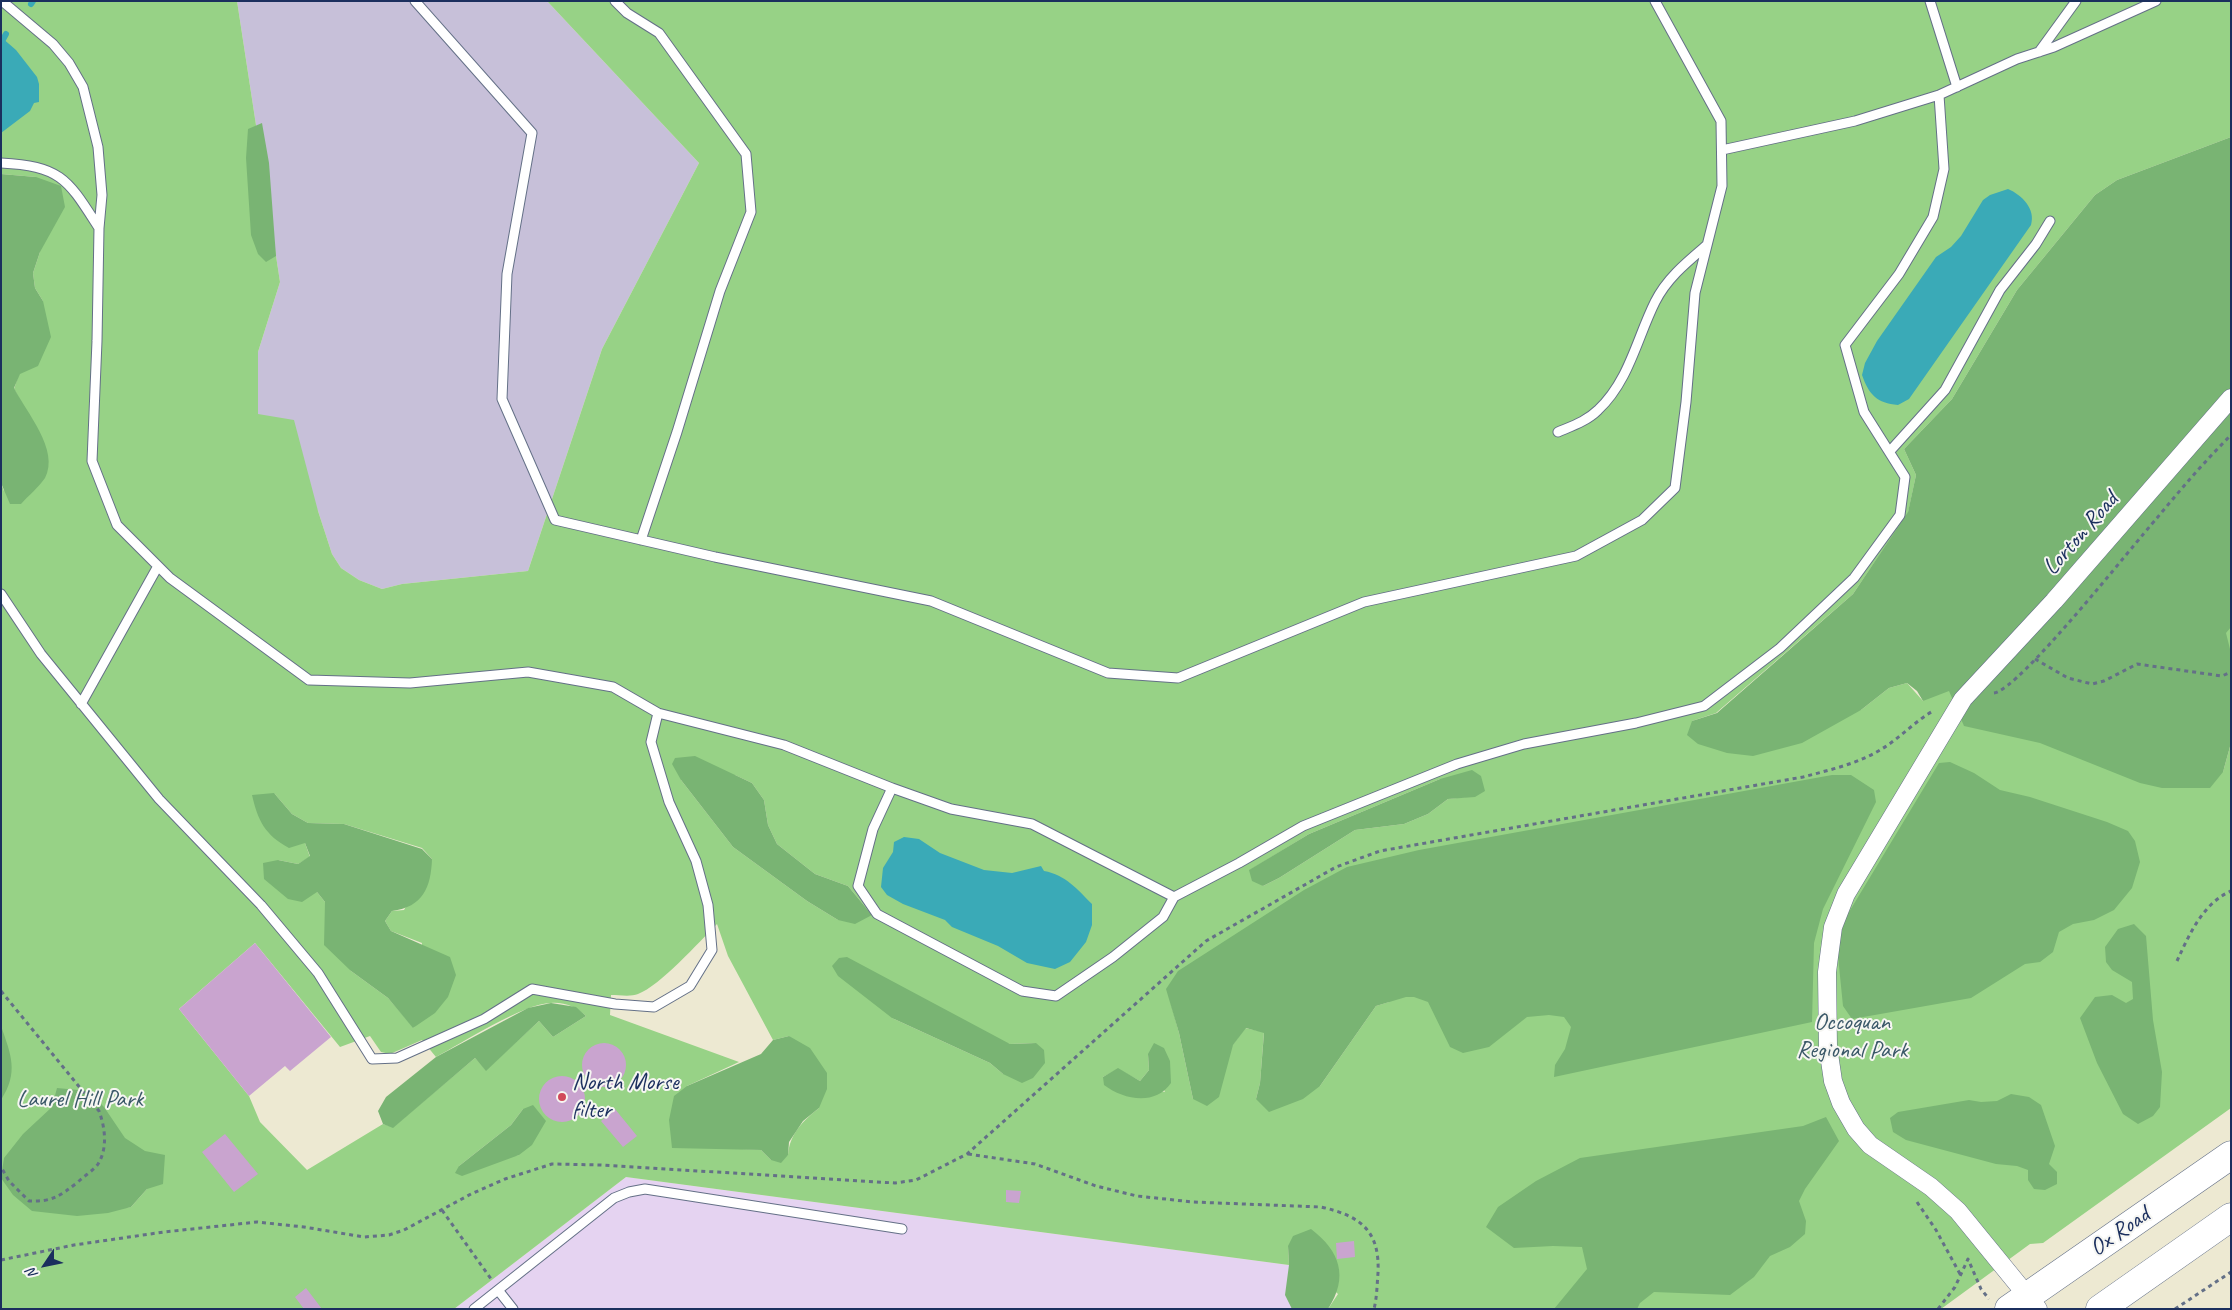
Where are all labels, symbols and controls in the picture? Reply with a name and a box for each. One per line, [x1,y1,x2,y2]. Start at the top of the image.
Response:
street label: Lorton Road [2037,487,2125,581]
park label: Occoquan Regional Park [1796,1009,1908,1065]
place label: North Morse filter [572,1069,679,1125]
park label: Laurel Hill Park [17,1086,143,1114]
marker: North Morse filter [556,1091,568,1103]
street label: Ox Road [2084,1201,2156,1263]
north arrow [20,1240,70,1290]
text: N [23,1265,42,1282]

